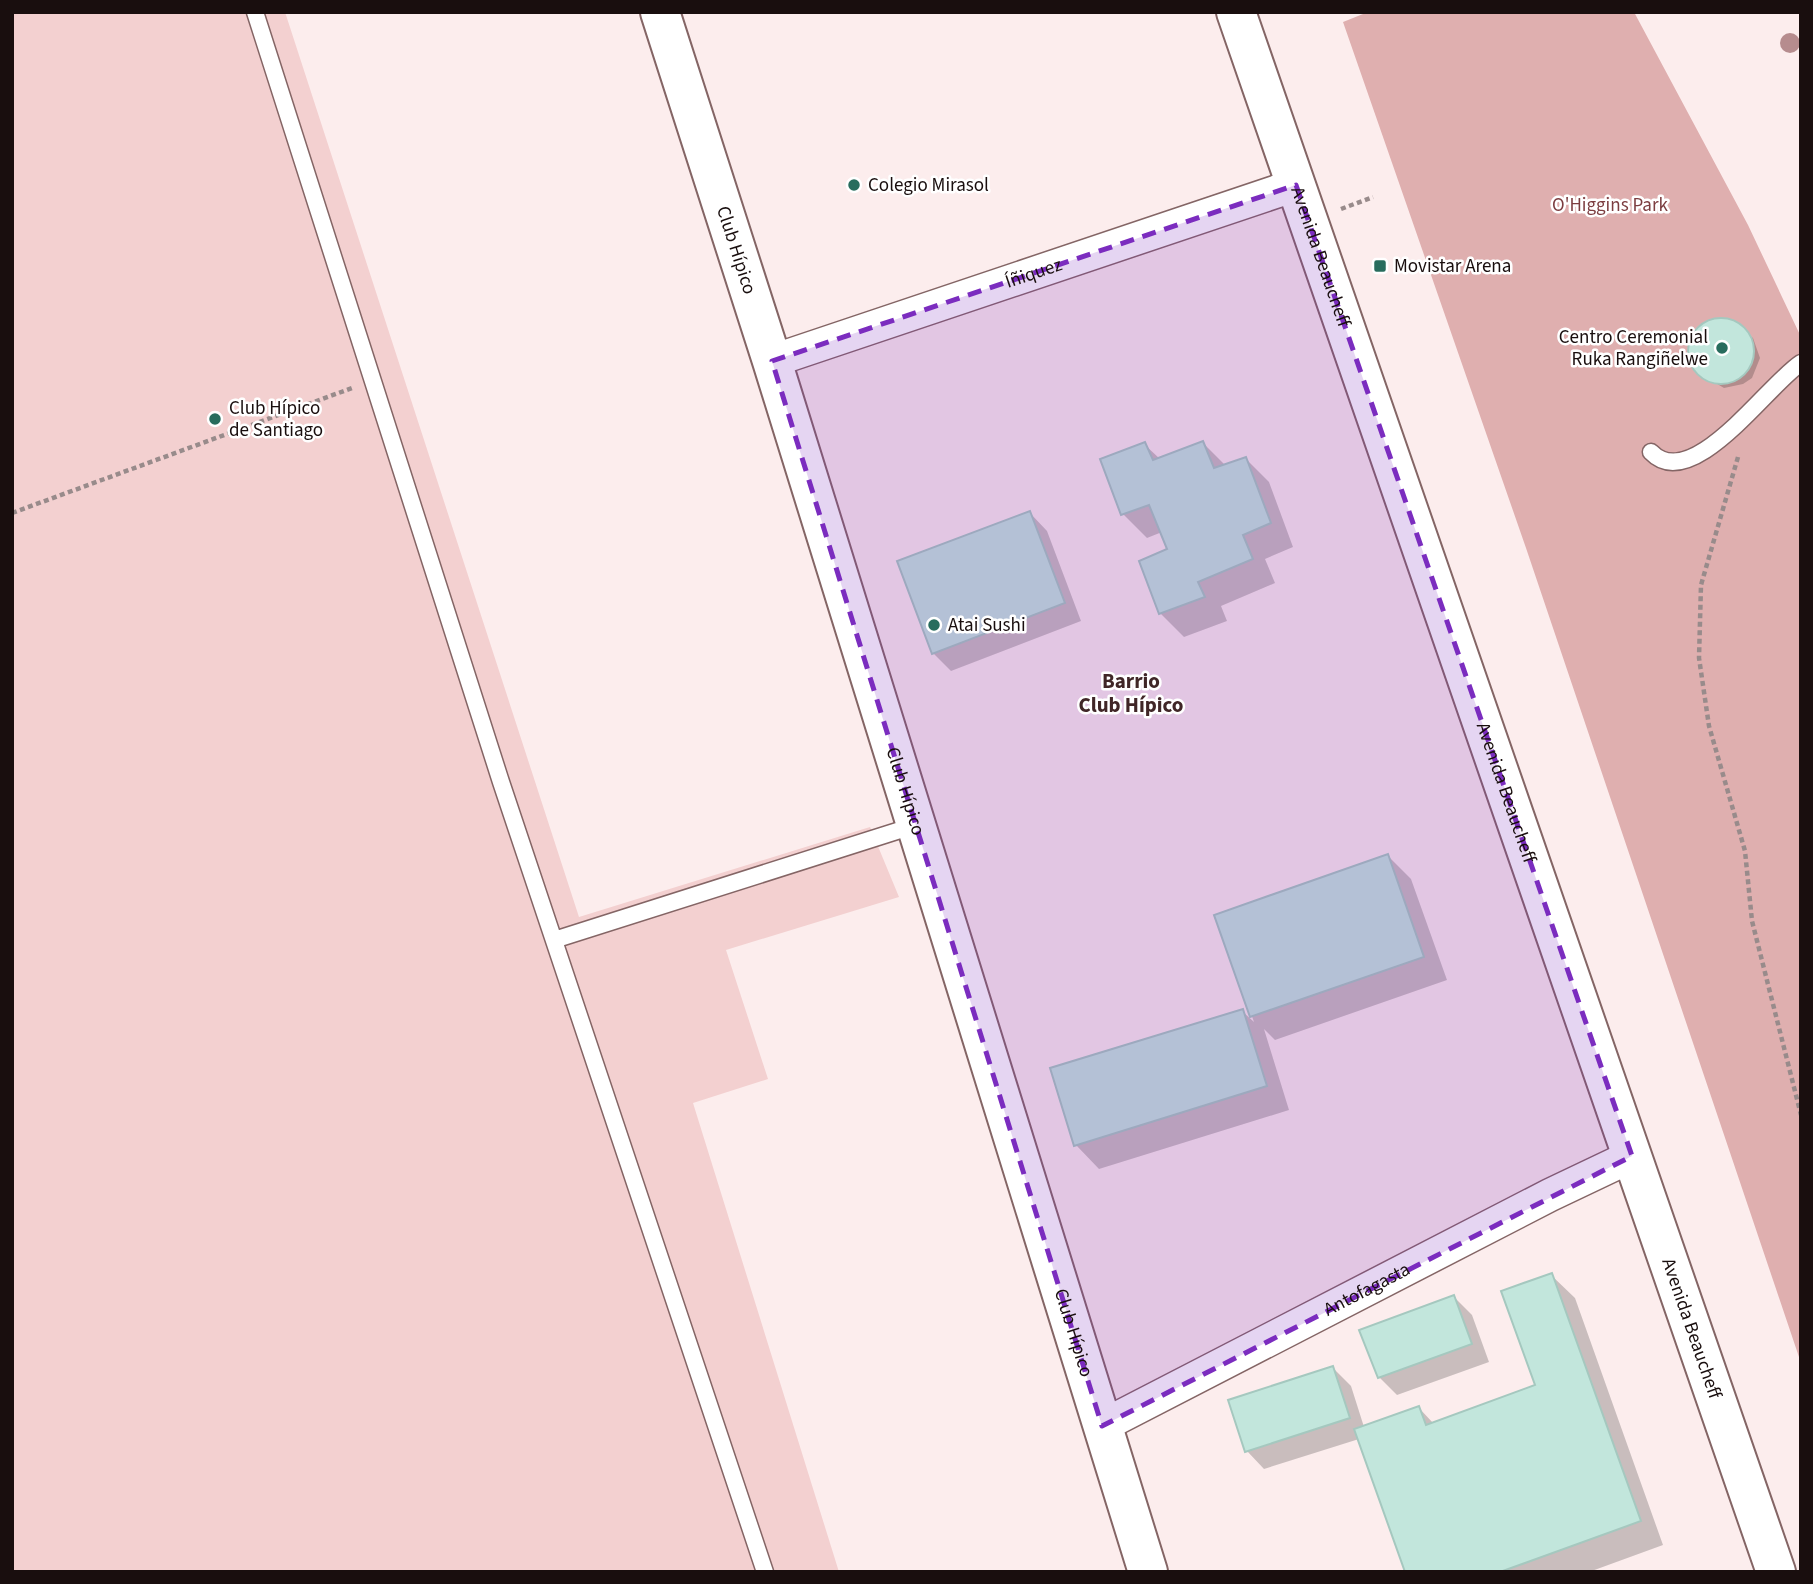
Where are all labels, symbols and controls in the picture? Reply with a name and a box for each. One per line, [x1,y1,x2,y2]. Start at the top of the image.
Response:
place label: Colegio Mirasol [868,172,989,199]
marker: Colegio Mirasol [846,177,862,193]
street label: Avenida Beaucheff [1284,183,1358,332]
park label: O'Higgins Park [1552,192,1669,219]
street label: Club Hípico [710,202,763,298]
street label: Íñiquez [1002,251,1066,295]
place label: Movistar Arena [1394,253,1511,280]
marker: Movistar Arena [1372,258,1388,274]
place label: Centro Ceremonial Ruka Rangiñelwe [1559,324,1708,373]
marker: Centro Ceremonial Ruka Rangiñelwe [1714,340,1730,356]
place label: Club Hípico de Santiago [229,395,323,444]
marker: Club Hípico de Santiago [207,411,223,427]
place label: Atai Sushi [948,612,1026,639]
marker: Atai Sushi [926,617,942,633]
district label: Barrio Club Hípico [1078,666,1184,720]
street label: Avenida Beaucheff [1469,719,1543,867]
street label: Club Hípico [879,744,932,839]
street label: Avenida Beaucheff [1655,1254,1729,1403]
street label: Antofagasta [1319,1256,1415,1323]
street label: Club Hípico [1047,1285,1100,1380]

